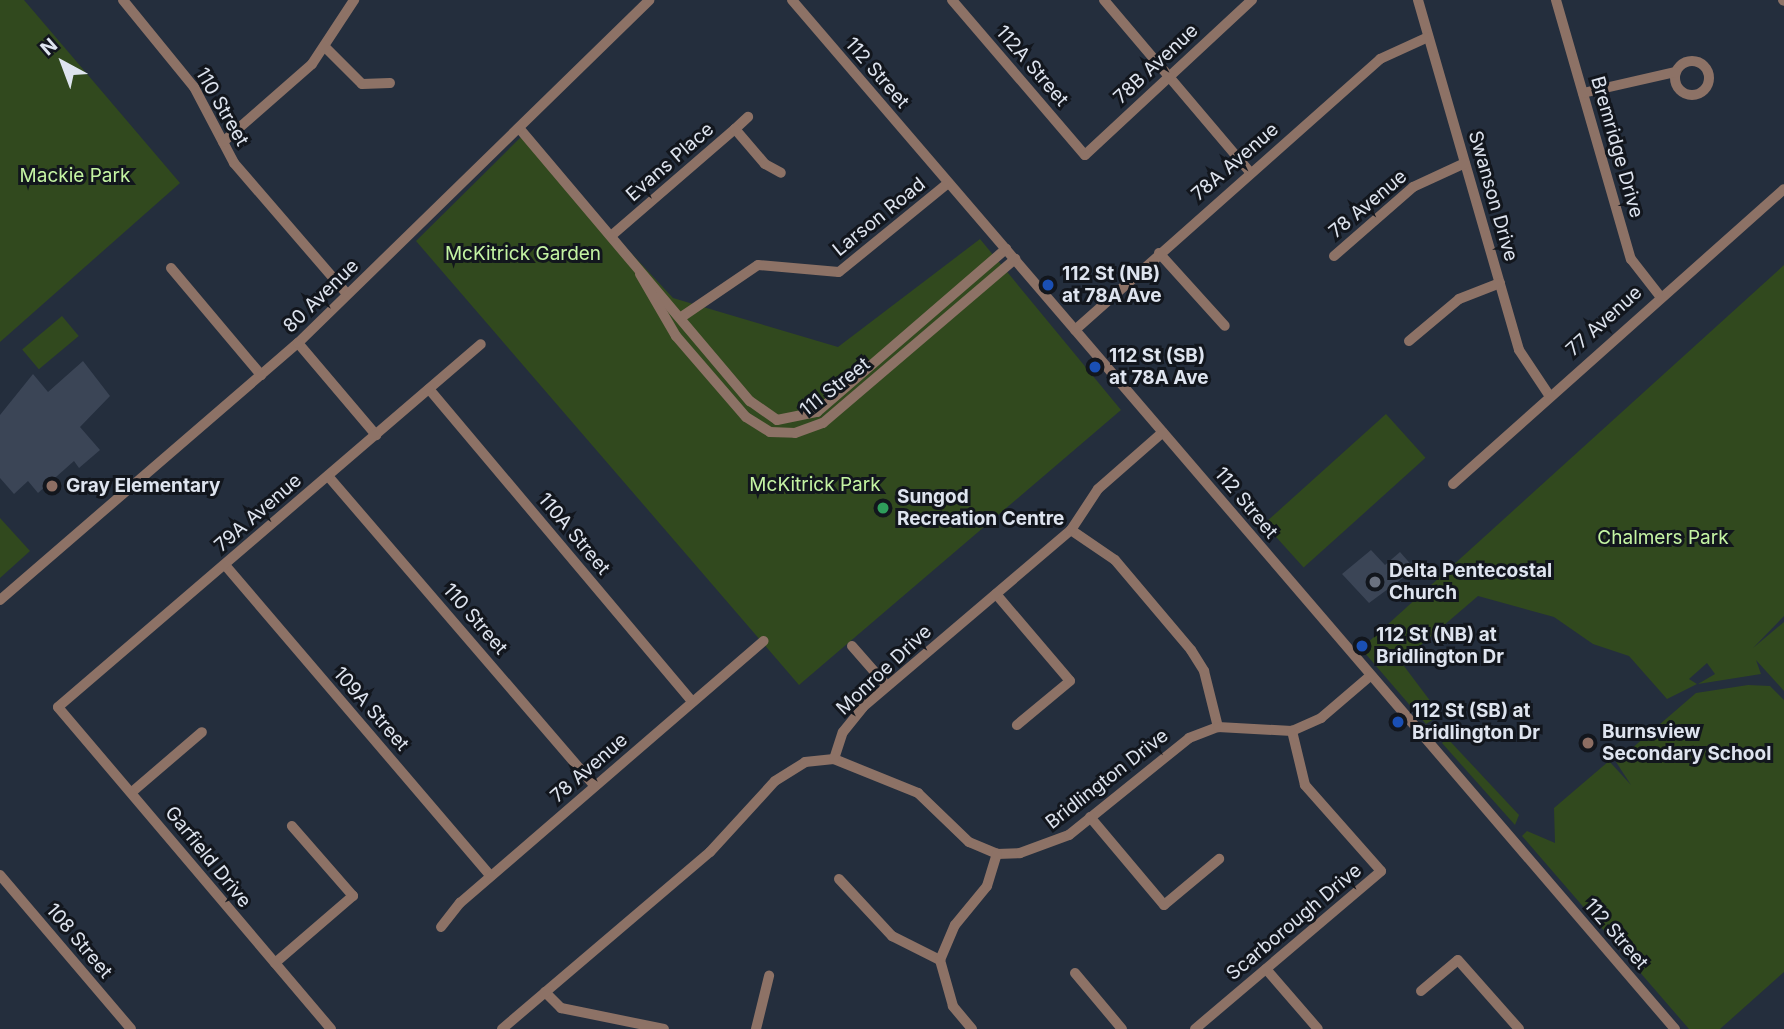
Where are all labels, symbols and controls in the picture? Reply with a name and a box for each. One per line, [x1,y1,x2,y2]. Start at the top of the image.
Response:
street label: 78B Avenue [1109,19,1203,109]
street label: 112A Street [991,21,1073,111]
north arrow [28,28,98,98]
text: N [36,33,62,60]
street label: 112 Street [840,33,914,113]
street label: 110 Street [191,64,253,150]
street label: Bremridge Drive [1586,74,1648,220]
street label: Evans Place [622,118,718,206]
street label: 78A Avenue [1187,118,1283,206]
street label: Swanson Drive [1463,128,1523,264]
park label: Mackie Park [20,165,130,187]
street label: 78 Avenue [1325,165,1411,243]
street label: Larson Road [828,173,930,261]
park label: McKitrick Garden [445,243,601,265]
street label: 80 Avenue [279,255,363,337]
place label: 112 St (NB) at 78A Ave [1062,263,1162,307]
marker: 112 St (NB) at 78A Ave [1040,277,1056,293]
street label: 77 Avenue [1561,281,1647,361]
place label: 112 St (SB) at 78A Ave [1109,345,1209,389]
street label: 111 Street [796,353,874,421]
marker: 112 St (SB) at 78A Ave [1087,359,1103,375]
street label: 112 Street [1210,463,1282,543]
street label: 79A Avenue [210,469,306,557]
park label: McKitrick Park [749,474,881,496]
place label: Gray Elementary [66,475,220,497]
marker: Gray Elementary [44,478,60,494]
place label: Sungod Recreation Centre [897,486,1064,530]
street label: 110A Street [533,489,615,579]
marker: Sungod Recreation Centre [875,500,891,516]
park label: Chalmers Park [1597,527,1729,549]
place label: Delta Pentecostal Church [1389,560,1552,604]
marker: Delta Pentecostal Church [1367,574,1383,590]
street label: 110 Street [438,579,512,659]
street label: Monroe Drive [832,620,936,720]
place label: 112 St (NB) at Bridlington Dr [1376,624,1504,668]
marker: 112 St (NB) at Bridlington Dr [1354,638,1370,654]
street label: 109A Street [328,662,414,756]
place label: 112 St (SB) at Bridlington Dr [1412,700,1540,744]
marker: 112 St (SB) at Bridlington Dr [1390,714,1406,730]
place label: Burnsview Secondary School [1602,721,1771,765]
street label: Bridlington Drive [1041,724,1173,834]
street label: 78 Avenue [546,728,632,808]
marker: Burnsview Secondary School [1580,735,1596,751]
street label: Garfield Drive [160,802,256,912]
street label: Scarborough Drive [1222,859,1366,985]
street label: 112 Street [1579,894,1653,974]
street label: 108 Street [41,899,117,983]

